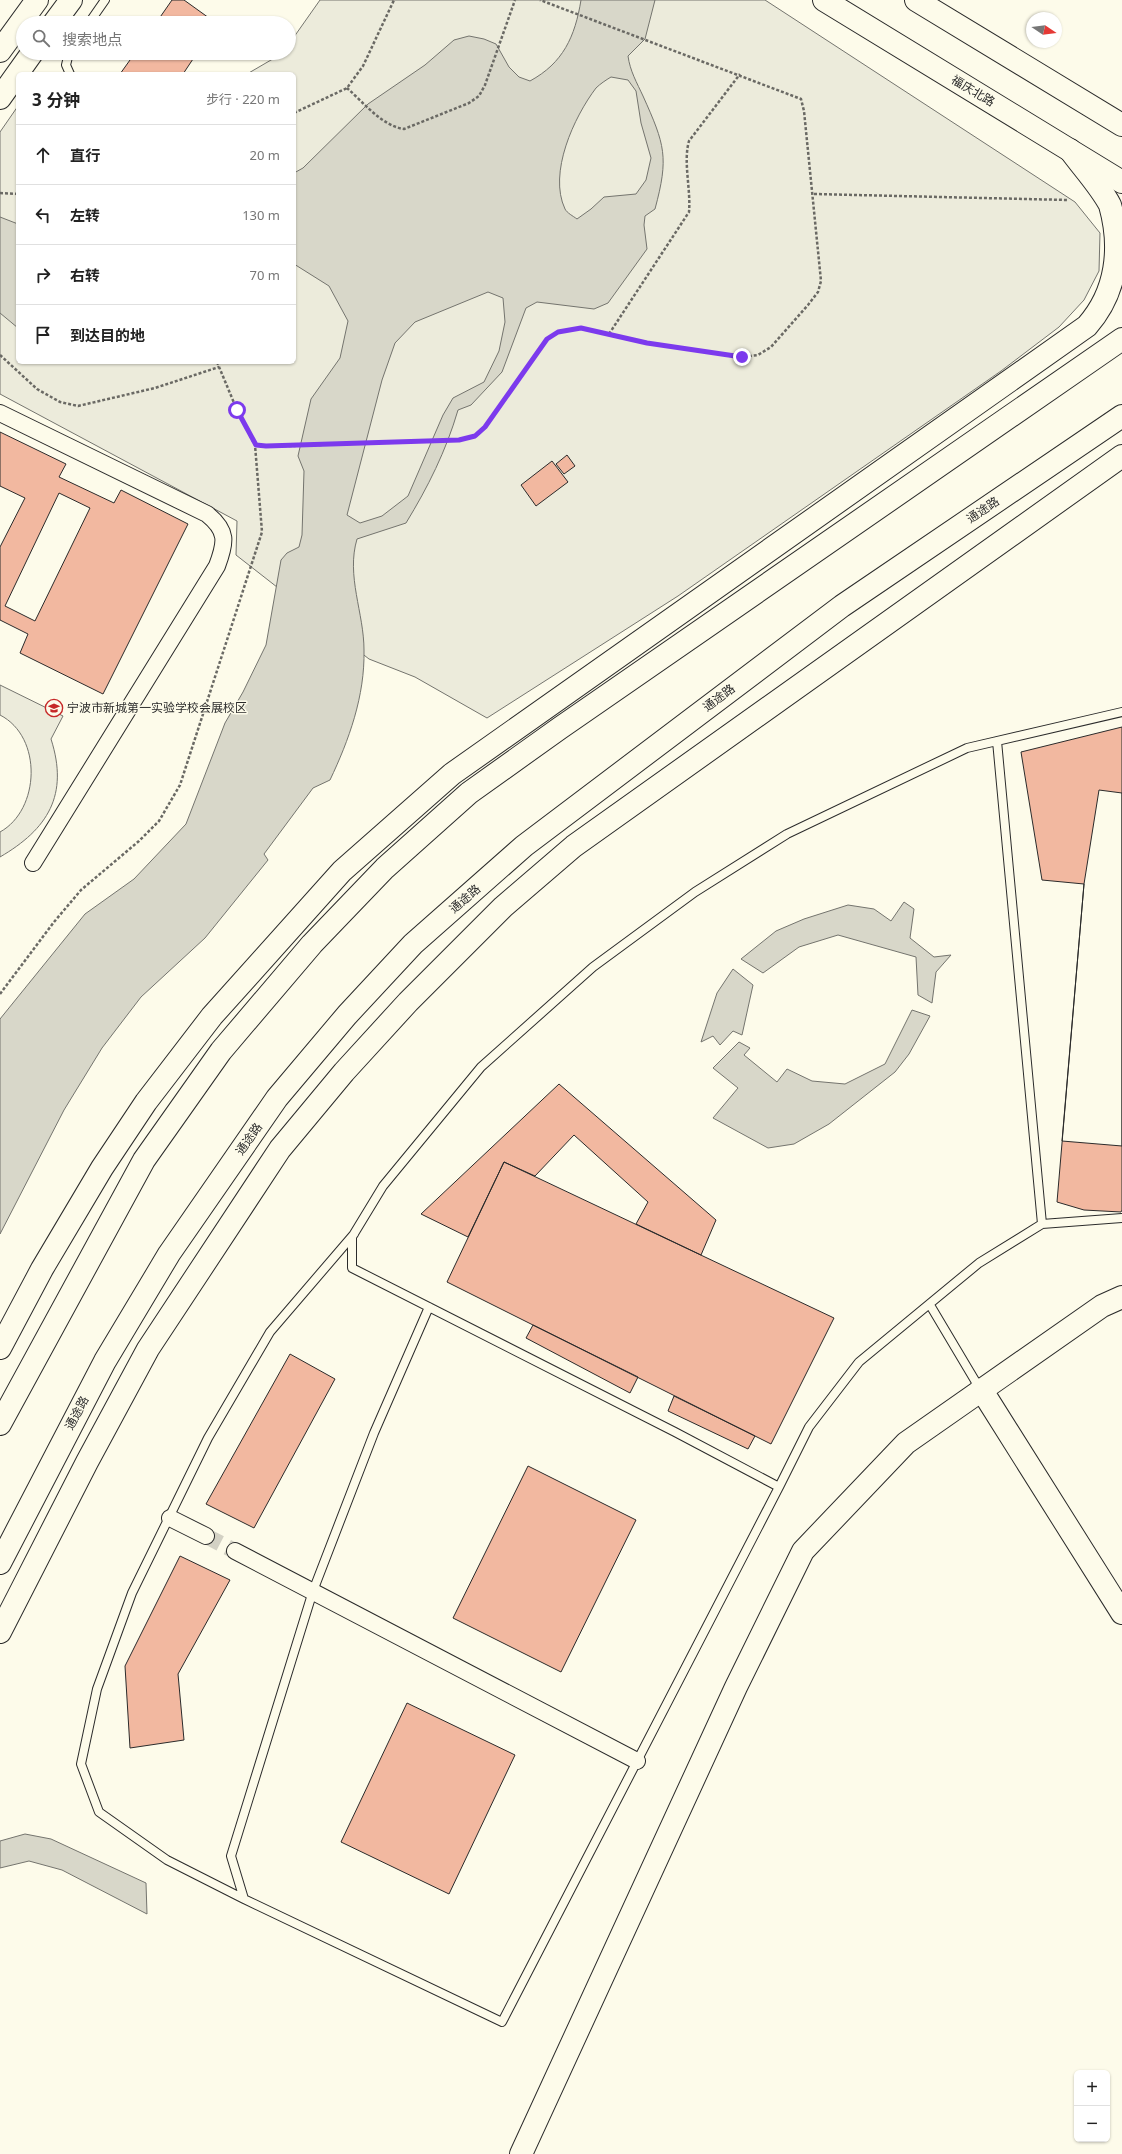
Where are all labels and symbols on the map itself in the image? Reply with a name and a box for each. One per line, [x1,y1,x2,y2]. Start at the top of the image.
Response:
north arrow [1026,12,1062,48]
street label: 福庆北路 [948,71,998,110]
route end [733,348,751,366]
route start [228,401,246,419]
street label: 通途路 [963,492,1002,527]
street label: 通途路 [699,680,738,715]
school or university icon: 宁波市新城第一实验学校会展校区 [44,698,64,718]
place label: 宁波市新城第一实验学校会展校区 [67,699,247,716]
street label: 通途路 [446,880,484,917]
street label: 通途路 [231,1119,266,1158]
street label: 通途路 [61,1393,93,1433]

